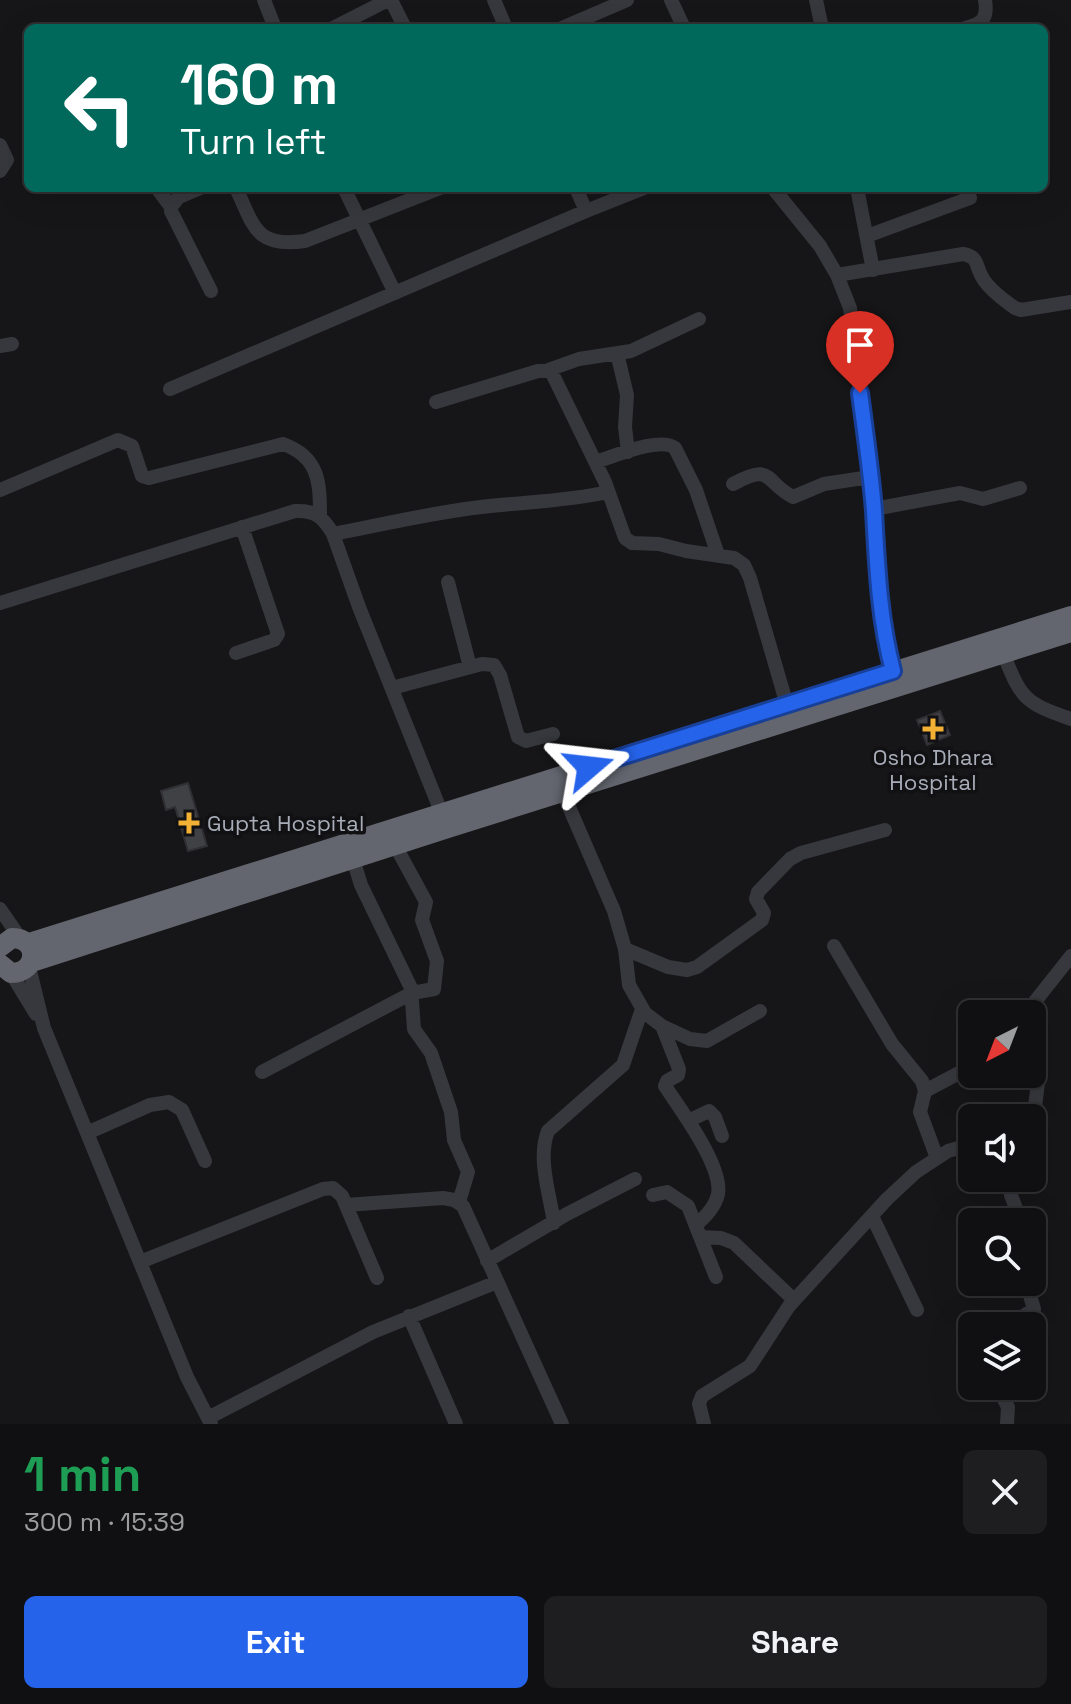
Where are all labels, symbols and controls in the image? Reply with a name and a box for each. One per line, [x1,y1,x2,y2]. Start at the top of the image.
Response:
text: 160 m [180,49,338,120]
icon: left [48,56,152,160]
text: Turn left [180,119,327,165]
pin [826,311,894,393]
icon: arrive [838,323,882,367]
marker: Osho Dhara Hospital [922,718,944,740]
position arrow [547,725,631,809]
place label: Osho Dhara Hospital [873,743,994,796]
place label: Gupta Hospital [207,809,364,837]
marker: Gupta Hospital [178,812,200,834]
north arrow [958,1000,1046,1088]
map controls [958,1000,1046,1400]
button: sound [958,1104,1046,1192]
button: search [958,1208,1046,1296]
button: layers [958,1312,1046,1400]
text: 1 min [24,1444,141,1505]
button: close [963,1450,1047,1534]
text: 300 m · 15:39 [24,1505,185,1539]
button: Exit [24,1596,528,1688]
button: Share [544,1596,1047,1688]

